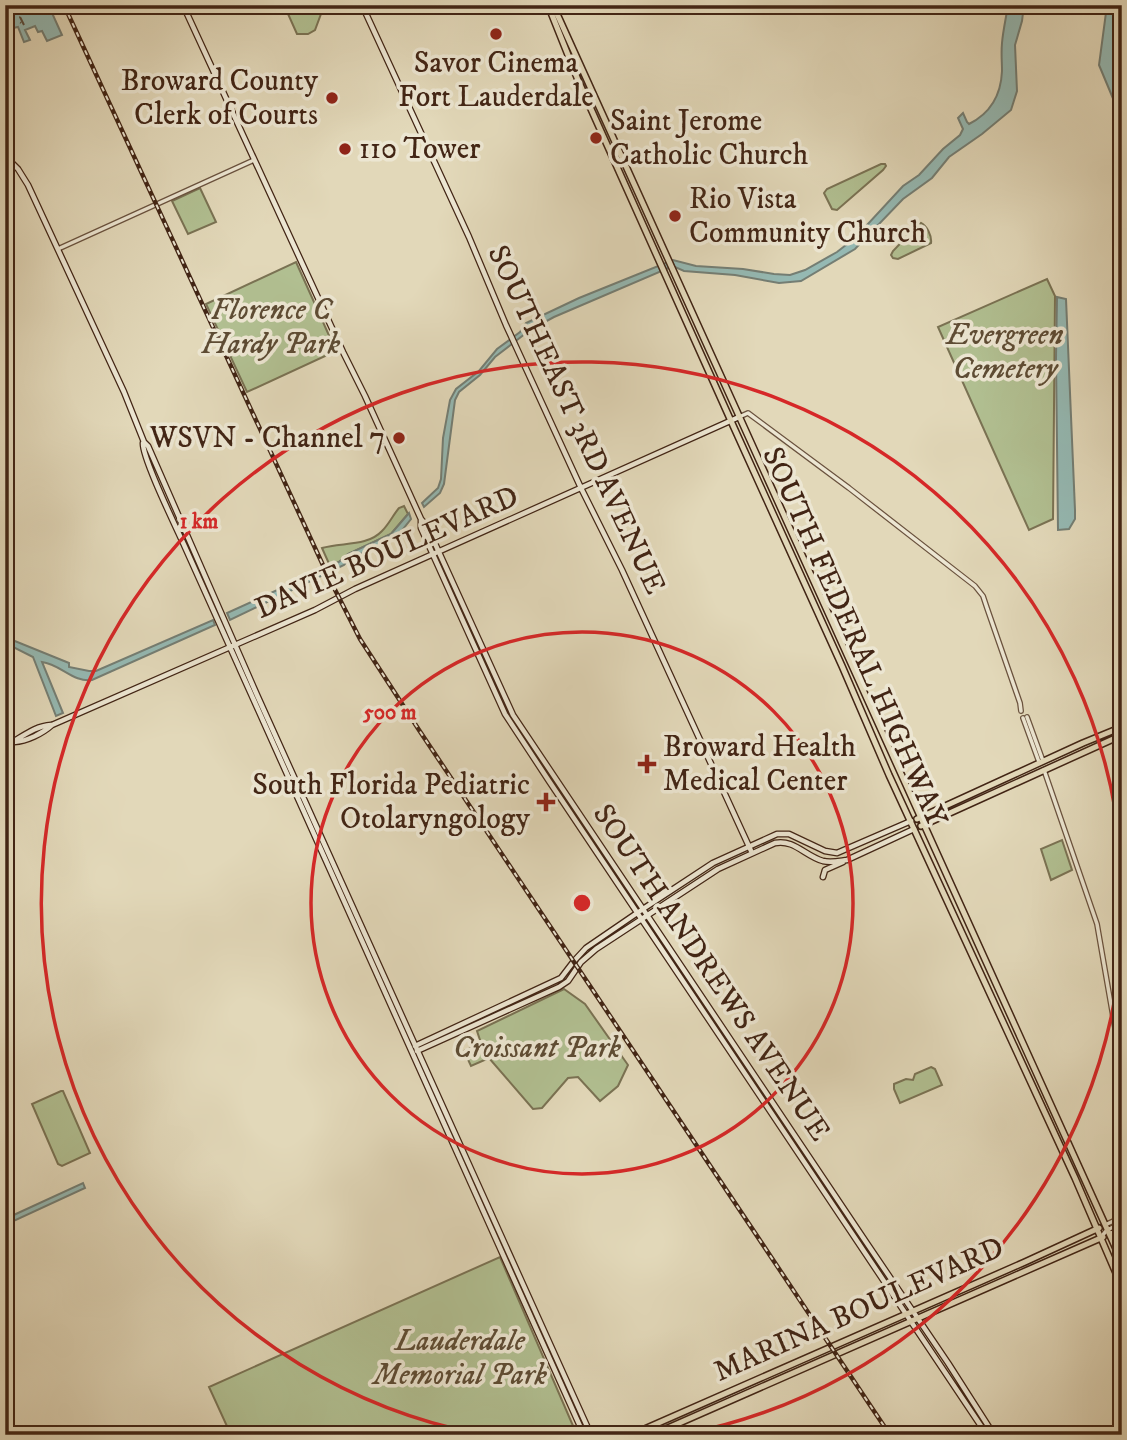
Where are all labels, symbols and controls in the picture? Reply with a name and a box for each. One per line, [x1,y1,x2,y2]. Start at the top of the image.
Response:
marker: Savor Cinema Fort Lauderdale [488,26,504,42]
place label: Savor Cinema Fort Lauderdale [398,45,594,116]
place label: Broward County Clerk of Courts [121,63,319,134]
marker: Broward County Clerk of Courts [324,90,340,106]
place label: Saint Jerome Catholic Church [610,103,808,174]
marker: Saint Jerome Catholic Church [588,130,604,146]
place label: 110 Tower [359,131,480,168]
marker: 110 Tower [337,141,353,157]
place label: Rio Vista Community Church [689,181,927,252]
marker: Rio Vista Community Church [667,208,683,224]
street label: SOUTHEAST 3RD AVENUE [479,240,673,600]
park label: Florence C Hardy Park [201,292,341,363]
park label: Evergreen Cemetery [945,317,1063,388]
place label: WSVN - Channel 7 [149,420,385,457]
marker: WSVN - Channel 7 [391,430,407,446]
street label: SOUTH FEDERAL HIGHWAY [753,441,955,834]
street label: DAVIE BOULEVARD [249,478,525,628]
text: 1 km [180,509,218,535]
text: 500 m [362,700,417,726]
place label: Broward Health Medical Center [663,729,856,800]
marker: Broward Health Medical Center [637,754,657,774]
place label: South Florida Pediatric Otolaryngology [252,767,531,838]
marker: South Florida Pediatric Otolaryngology [536,792,556,812]
street label: SOUTH ANDREWS AVENUE [584,797,838,1149]
centre of rings [570,891,594,915]
park label: Croissant Park [453,1030,621,1067]
street label: MARINA BOULEVARD [708,1229,1010,1391]
park label: Lauderdale Memorial Park [371,1323,548,1394]

